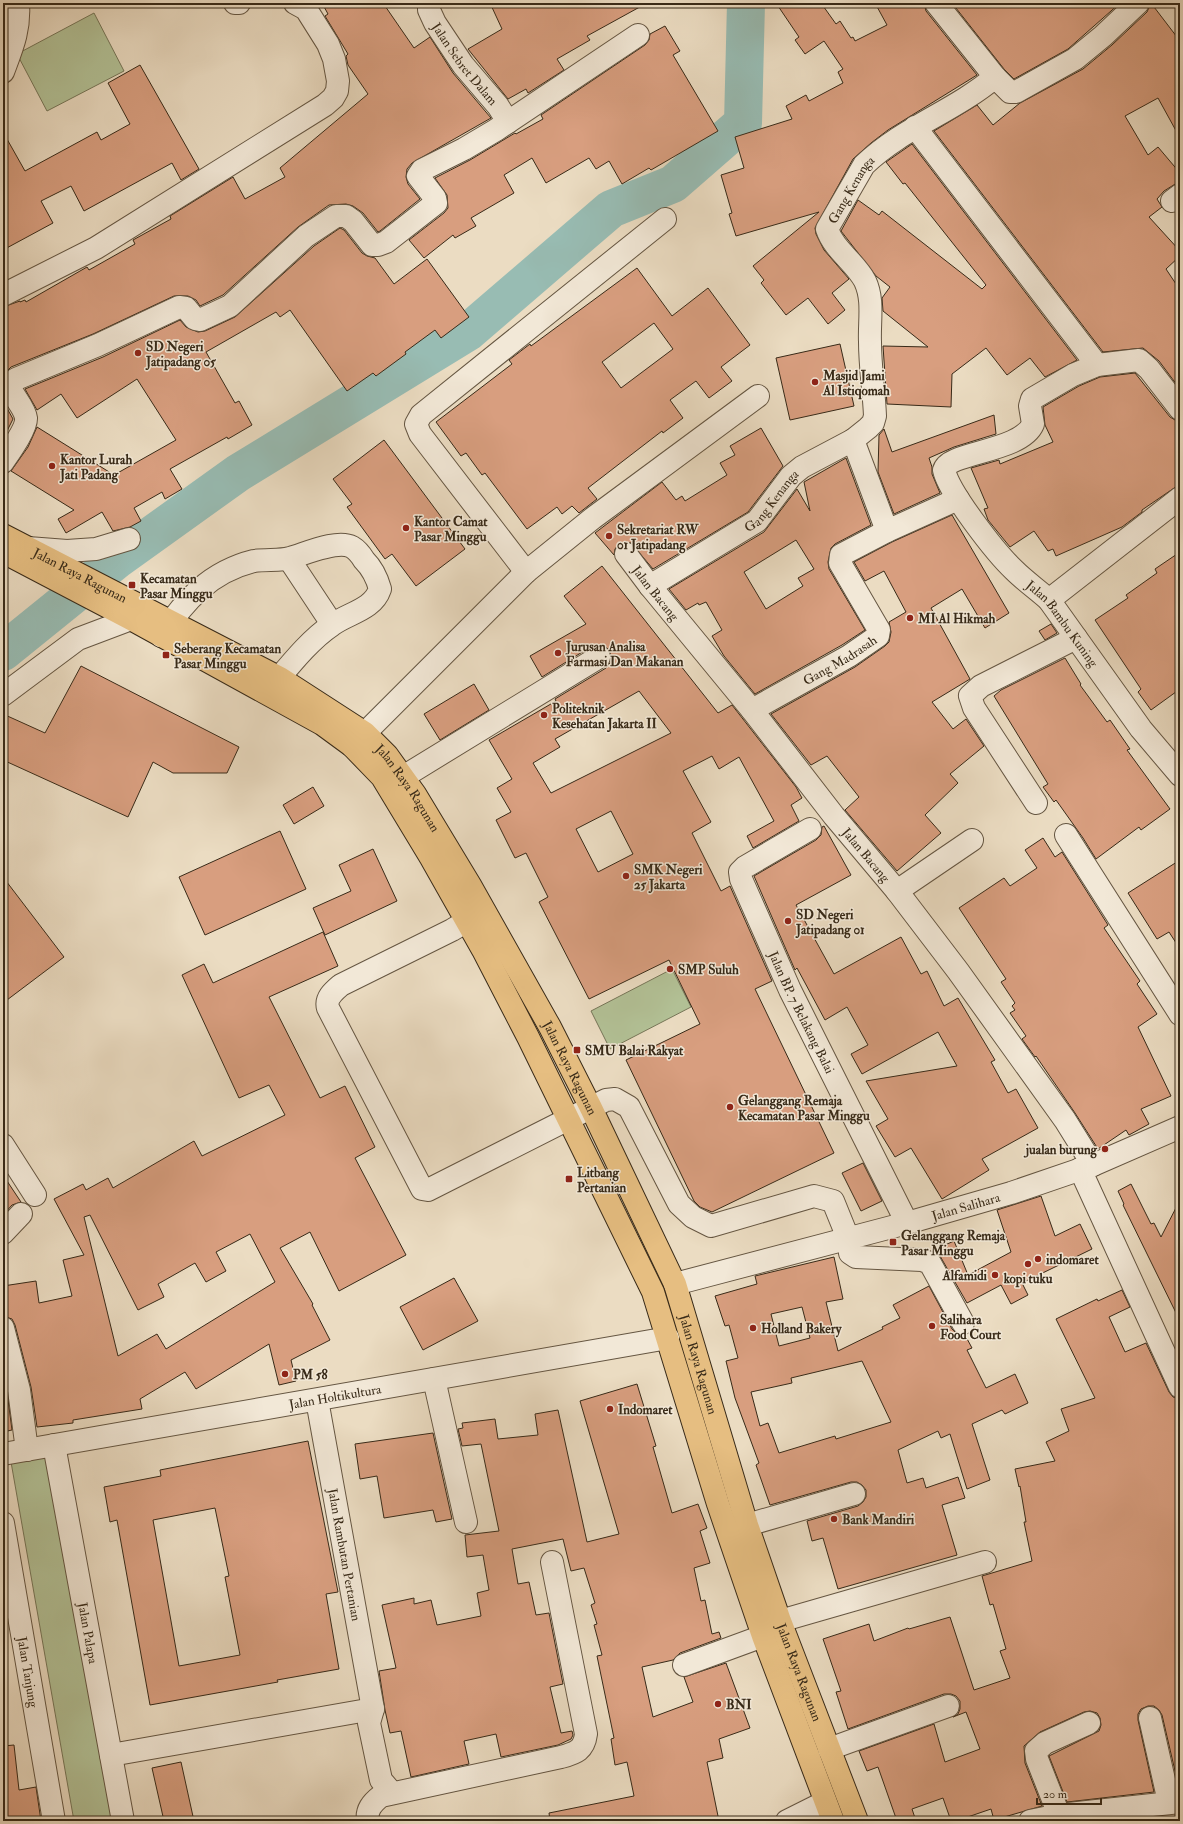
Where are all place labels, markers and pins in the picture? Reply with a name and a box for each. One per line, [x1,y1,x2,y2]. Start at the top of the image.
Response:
place label: SD Negeri Jatipadang 05 [145,339,216,371]
marker: SD Negeri Jatipadang 05 [133,348,143,358]
place label: Masjid Jami Al Istiqomah [822,368,890,400]
marker: Masjid Jami Al Istiqomah [810,377,820,387]
place label: Kantor Lurah Jati Padang [59,452,132,484]
marker: Kantor Lurah Jati Padang [47,461,57,471]
place label: Kantor Camat Pasar Minggu [414,514,488,546]
place label: Sekretariat RW 01 Jatipadang [617,522,699,554]
marker: Kantor Camat Pasar Minggu [401,523,411,533]
marker: Sekretariat RW 01 Jatipadang [604,531,614,541]
place label: Kecamatan Pasar Minggu [140,571,213,603]
marker: Kecamatan Pasar Minggu [127,580,137,590]
place label: MI Al Hikmah [917,611,996,627]
marker: MI Al Hikmah [905,613,915,623]
place label: Jurusan Analisa Farmasi Dan Makanan [565,639,684,670]
place label: Seberang Kecamatan Pasar Minggu [174,641,281,673]
marker: Jurusan Analisa Farmasi Dan Makanan [553,648,563,658]
marker: Seberang Kecamatan Pasar Minggu [161,650,171,660]
place label: Politeknik Kesehatan Jakarta II [552,701,658,733]
marker: Politeknik Kesehatan Jakarta II [539,710,549,720]
place label: SMK Negeri 25 Jakarta [634,862,703,894]
marker: SMK Negeri 25 Jakarta [621,871,631,881]
place label: SD Negeri Jatipadang 01 [795,907,865,939]
marker: SD Negeri Jatipadang 01 [783,916,793,926]
place label: SMP Suluh [678,962,739,978]
marker: SMP Suluh [665,964,675,974]
place label: SMU Balai Rakyat [585,1043,684,1060]
marker: SMU Balai Rakyat [572,1045,582,1055]
place label: Gelanggang Remaja Kecamatan Pasar Minggu [738,1093,870,1125]
marker: Gelanggang Remaja Kecamatan Pasar Minggu [725,1102,735,1112]
place label: jualan burung [1023,1142,1098,1159]
marker: jualan burung [1100,1144,1110,1154]
place label: Litbang Pertanian [577,1165,627,1196]
marker: Litbang Pertanian [564,1174,574,1184]
place label: Gelanggang Remaja Pasar Minggu [901,1228,1006,1260]
marker: Gelanggang Remaja Pasar Minggu [888,1237,898,1247]
place label: indomaret [1045,1252,1099,1268]
marker: indomaret [1033,1254,1043,1264]
marker: kopi tuku [1023,1259,1033,1269]
place label: Alfamidi [942,1268,988,1284]
marker: Alfamidi [990,1270,1000,1280]
place label: kopi tuku [1003,1271,1053,1288]
place label: Salihara Food Court [940,1312,1002,1343]
place label: Holland Bakery [761,1321,843,1338]
marker: Salihara Food Court [927,1321,937,1331]
marker: Holland Bakery [748,1323,758,1333]
place label: PM 58 [293,1367,328,1383]
marker: PM 58 [280,1369,290,1379]
place label: Indomaret [618,1402,673,1418]
marker: Indomaret [605,1404,615,1414]
place label: Bank Mandiri [842,1512,915,1528]
marker: Bank Mandiri [829,1514,839,1524]
place label: BNI [726,1697,752,1713]
marker: BNI [713,1699,723,1709]

